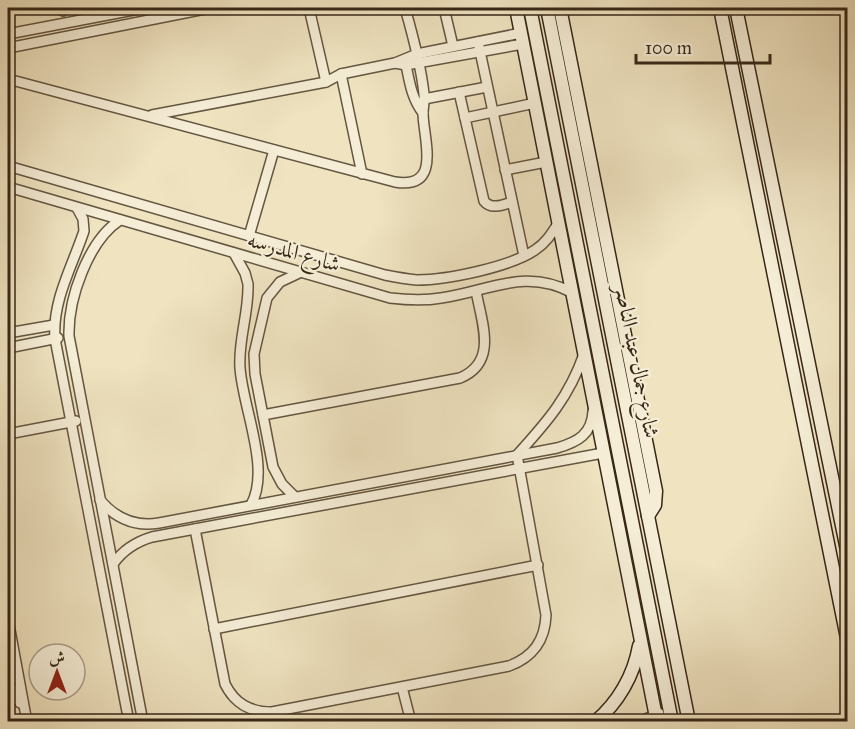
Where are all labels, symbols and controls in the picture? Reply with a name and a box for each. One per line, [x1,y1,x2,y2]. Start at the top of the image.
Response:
scale bar [636,27,770,65]
text: 100 m [645,37,692,59]
street label: شارع المدرسه [243,225,343,282]
street label: شارع جمال عبد الناصر [604,280,666,441]
north arrow [27,642,87,702]
text: ش [49,648,65,667]

